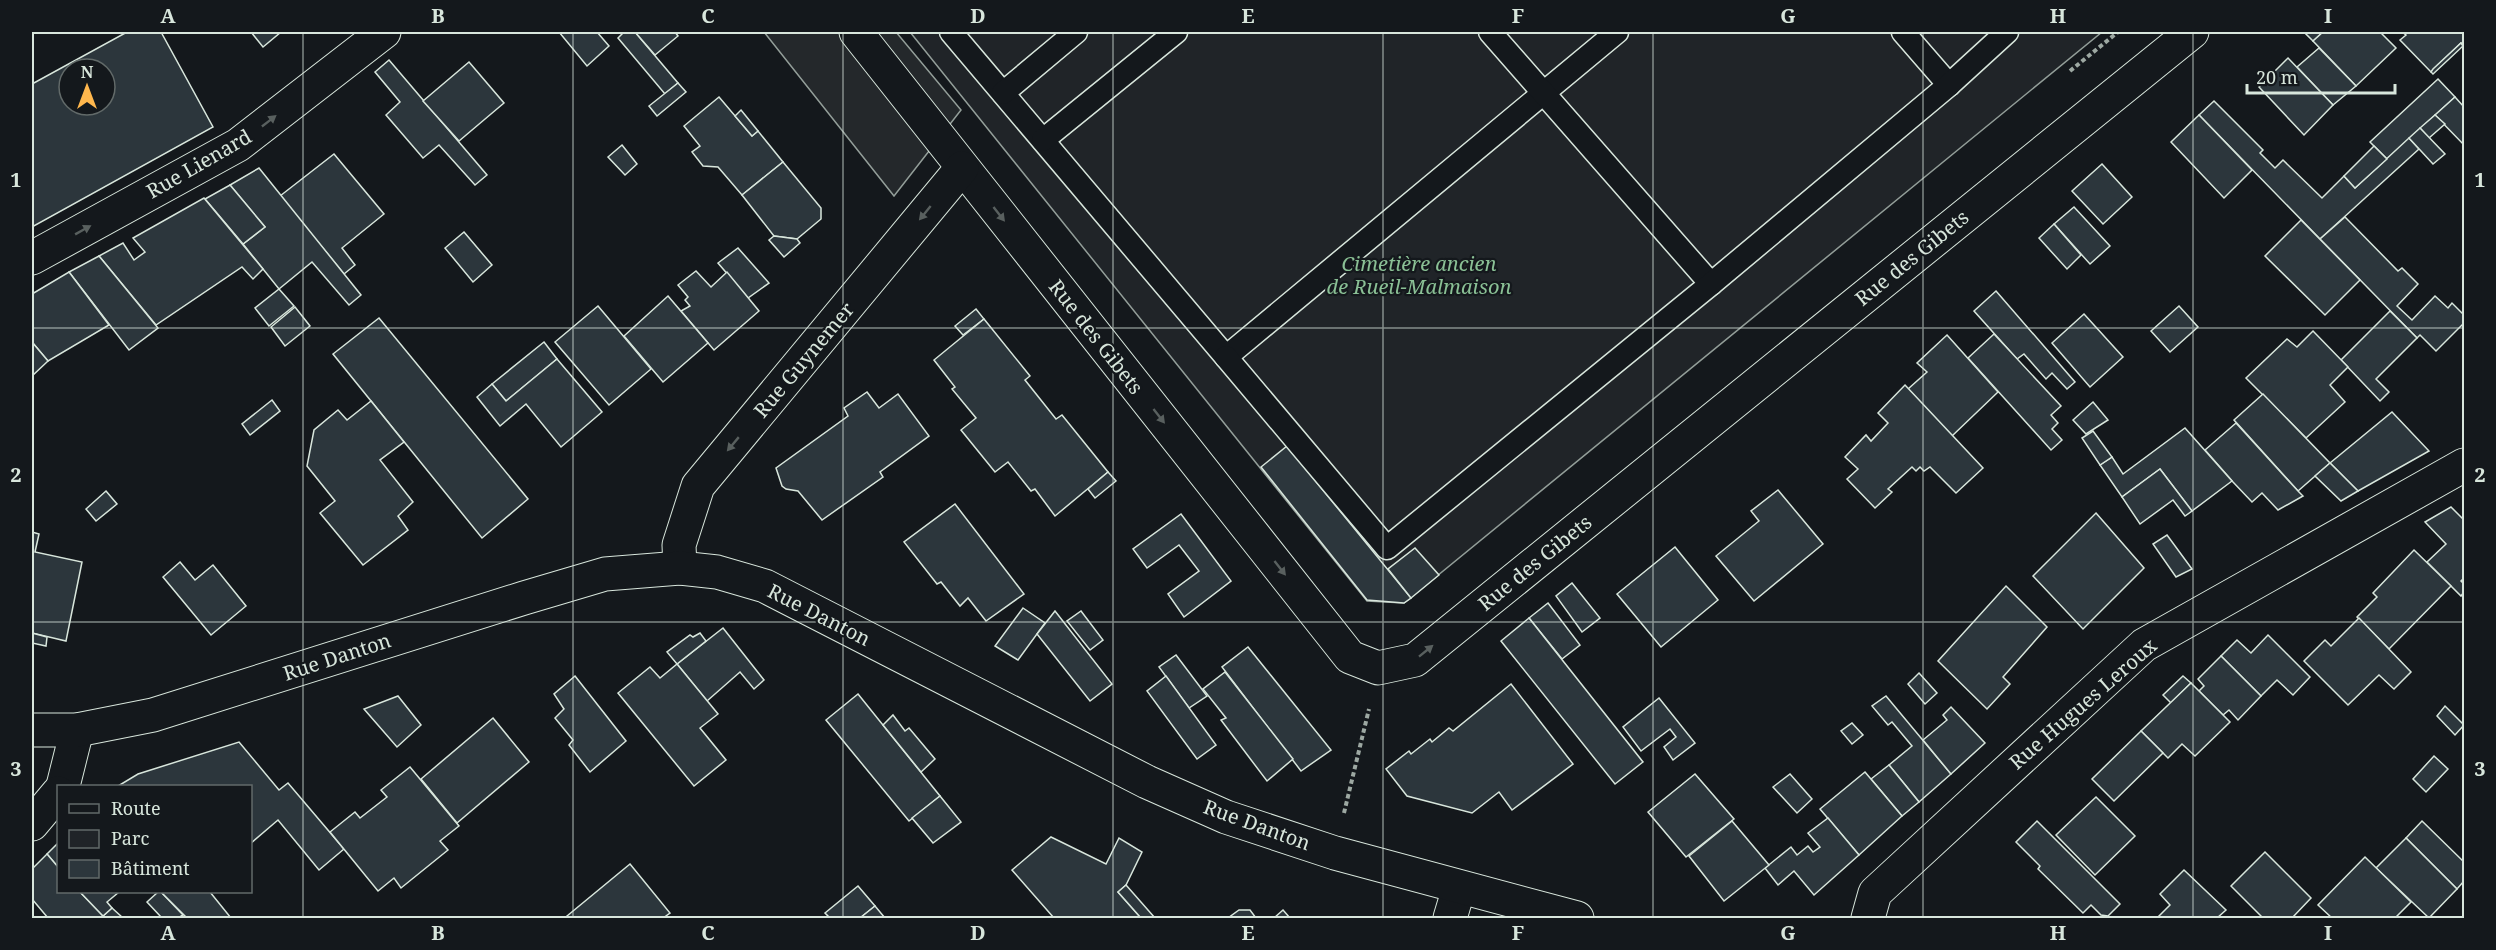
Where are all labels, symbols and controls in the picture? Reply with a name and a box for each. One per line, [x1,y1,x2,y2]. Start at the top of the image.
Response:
text: A [160,2,176,29]
text: B [431,2,445,29]
text: C [701,2,715,29]
text: D [970,2,986,29]
text: E [1241,2,1255,29]
text: F [1512,2,1524,29]
text: G [1780,2,1796,29]
text: H [2050,2,2066,29]
text: I [2324,2,2332,29]
north arrow [57,57,117,117]
scale bar [2247,57,2396,95]
text: N [81,61,94,83]
text: 20 m [2256,65,2298,89]
one-way arrow [261,115,277,128]
street label: Rue Lienard [141,123,256,205]
text: 1 [10,166,22,193]
text: 1 [2474,166,2486,193]
street label: Rue des Gibets [1849,203,1974,312]
one-way arrow [919,205,932,220]
one-way arrow [992,206,1004,221]
one-way arrow [75,225,92,235]
park label: Cimetière ancien de Rueil-Malmaison [1327,250,1511,300]
street label: Rue des Gibets [1043,274,1150,400]
street label: Rue Guynemer [747,296,860,423]
one-way arrow [1153,408,1166,424]
one-way arrow [727,436,740,452]
text: 2 [10,461,22,488]
text: 2 [2474,461,2486,488]
street label: Rue des Gibets [1472,508,1597,617]
one-way arrow [1274,561,1286,576]
street label: Rue Danton [763,577,875,652]
street label: Rue Danton [279,626,394,687]
street label: Rue Hugues Leroux [2003,632,2162,775]
one-way arrow [1418,644,1434,657]
text: 3 [10,755,22,782]
text: 3 [2474,755,2486,782]
legend [57,785,252,893]
street label: Rue Danton [1200,793,1314,856]
text: Route [111,796,161,820]
text: Parc [111,826,149,850]
text: Bâtiment [111,856,190,880]
text: A [160,919,176,946]
text: B [431,919,445,946]
text: C [701,919,715,946]
text: D [970,919,986,946]
text: E [1241,919,1255,946]
text: F [1512,919,1524,946]
text: G [1780,919,1796,946]
text: H [2050,919,2066,946]
text: I [2324,919,2332,946]

